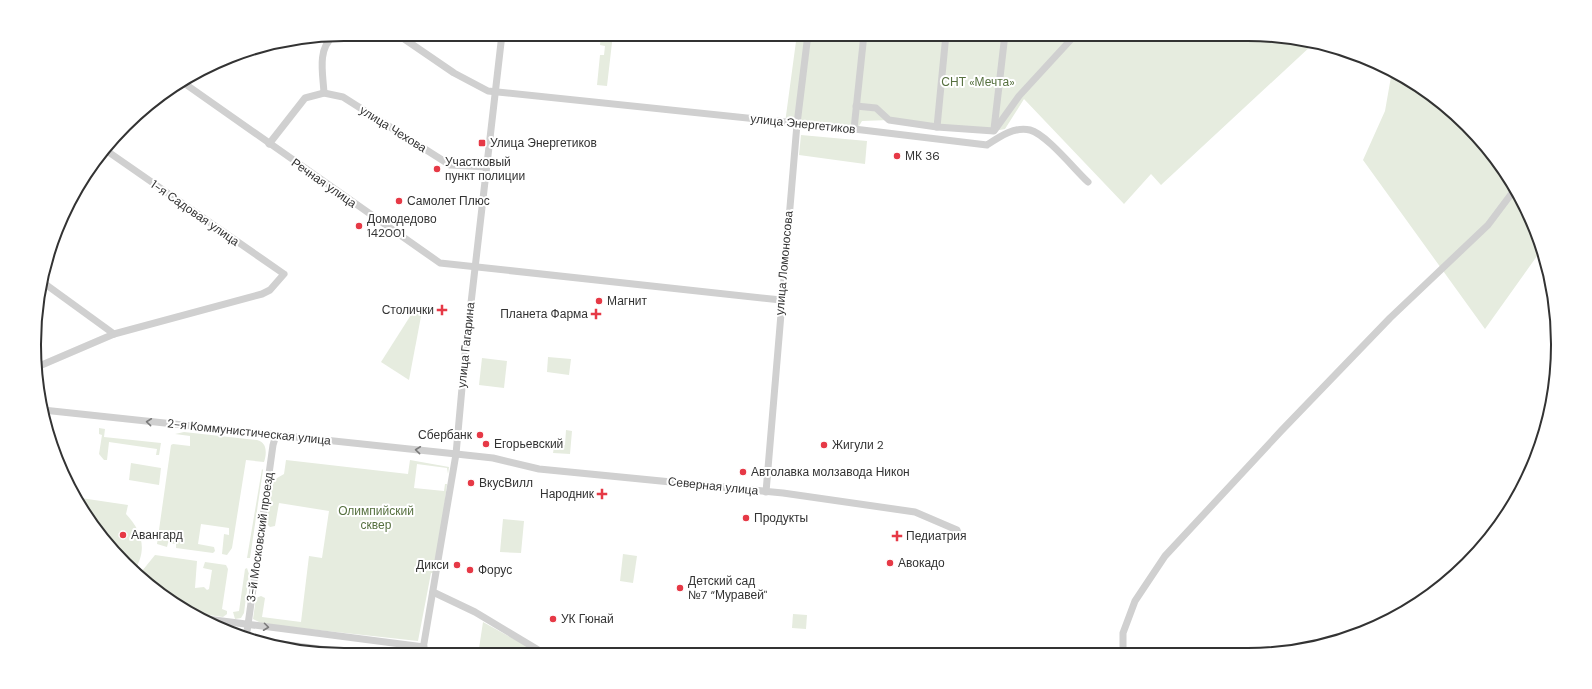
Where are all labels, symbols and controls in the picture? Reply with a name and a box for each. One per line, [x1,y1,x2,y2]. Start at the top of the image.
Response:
park label: СНТ «Мечта» [941,74,1015,90]
street label: улица Чехова [357,102,430,156]
street label: улица Энергетиков [750,111,856,137]
place label: Улица Энергетиков [490,135,597,151]
marker: Улица Энергетиков [477,138,487,148]
place label: МК 36 [905,148,940,164]
marker: МК 36 [892,151,902,161]
place label: Участковый пункт полиции [445,154,525,184]
street label: Речная улица [288,155,360,212]
marker: Участковый пункт полиции [432,164,442,174]
street label: 1-я Садовая улица [148,176,243,250]
place label: Самолет Плюс [407,193,490,209]
marker: Самолет Плюс [394,196,404,206]
street label: улица Ломоносова [771,210,797,316]
place label: Домодедово 142001 [367,211,437,241]
marker: Домодедово 142001 [354,221,364,231]
place label: Магнит [607,293,648,309]
marker: Магнит [594,296,604,306]
street label: улица Гагарина [454,301,478,389]
place label: Столички [382,302,434,318]
marker: Столички [437,305,447,315]
place label: Планета Фарма [500,306,588,322]
marker: Планета Фарма [591,309,601,319]
street label: 2-я Коммунистическая улица [166,415,332,449]
one-way arrow [146,417,152,426]
place label: Сбербанк [418,427,473,443]
marker: Сбербанк [475,430,485,440]
place label: Егорьевский [494,436,563,452]
place label: Жигули 2 [832,437,884,453]
marker: Егорьевский [481,439,491,449]
marker: Жигули 2 [819,440,829,450]
one-way arrow [415,445,421,454]
place label: Автолавка молзавода Никон [751,464,910,480]
marker: Автолавка молзавода Никон [738,467,748,477]
street label: 3-й Московский проезд [243,471,277,603]
street label: Северная улица [667,473,759,499]
place label: ВкусВилл [479,475,533,491]
marker: ВкусВилл [466,478,476,488]
place label: Народник [540,486,595,502]
marker: Народник [597,489,607,499]
park label: Олимпийский сквер [338,503,414,533]
place label: Продукты [754,510,808,526]
marker: Продукты [741,513,751,523]
place label: Авангард [131,527,183,543]
place label: Педиатрия [906,528,967,544]
marker: Авангард [118,530,128,540]
marker: Педиатрия [891,530,903,542]
place label: Авокадо [898,555,945,571]
place label: Дикси [416,557,449,573]
marker: Авокадо [885,558,895,568]
marker: Дикси [452,560,462,570]
place label: Форус [478,562,512,578]
marker: Форус [465,565,475,575]
place label: Детский сад №7 “Муравей" [688,573,768,603]
marker: Детский сад №7 “Муравей" [675,583,685,593]
place label: УК Гюнай [561,611,614,627]
marker: УК Гюнай [548,614,558,624]
one-way arrow [262,622,269,631]

